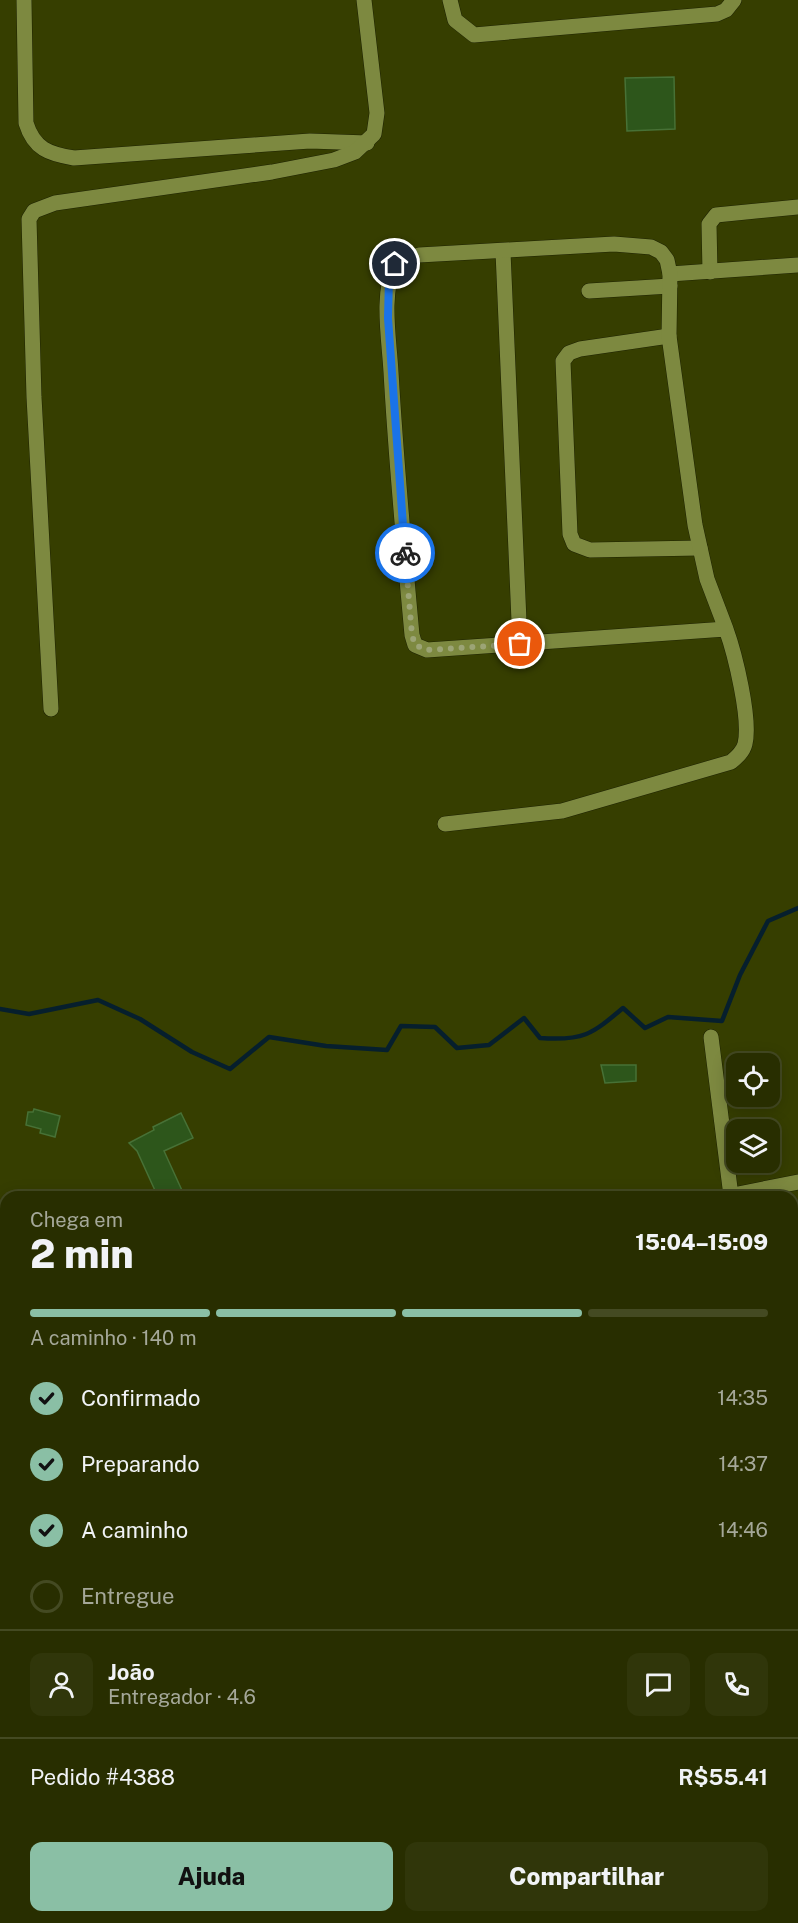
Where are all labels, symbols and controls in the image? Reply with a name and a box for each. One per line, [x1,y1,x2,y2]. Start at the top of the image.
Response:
pin [369,238,420,289]
icon: home [378,247,411,280]
courier [375,523,435,583]
icon: bike [389,537,422,570]
pin [494,618,545,669]
icon: bag [503,627,536,660]
map controls [726,1053,780,1173]
button: locate [726,1053,780,1107]
button: layers [726,1119,780,1173]
text: Chega em [30,1208,123,1232]
text: 15:04–15:09 [635,1229,768,1255]
text: 2 min [30,1231,134,1277]
text: A caminho · 140 m [30,1326,197,1350]
icon: check [30,1382,63,1415]
text: Confirmado [81,1385,200,1411]
text: 14:35 [717,1386,768,1410]
icon: check [30,1448,63,1481]
text: Preparando [81,1451,200,1477]
text: 14:37 [719,1452,768,1476]
icon: check [30,1514,63,1547]
text: A caminho [81,1517,188,1543]
text: 14:46 [718,1518,768,1542]
text: Entregue [81,1583,175,1609]
button: person [30,1653,93,1716]
button: chat [627,1653,690,1716]
button: phone [705,1653,768,1716]
text: João [108,1659,155,1685]
text: Entregador · 4.6 [108,1685,256,1709]
text: Pedido #4388 [30,1764,175,1790]
text: R$55.41 [678,1764,768,1790]
button: Ajuda [30,1842,393,1911]
button: Compartilhar [405,1842,768,1911]

